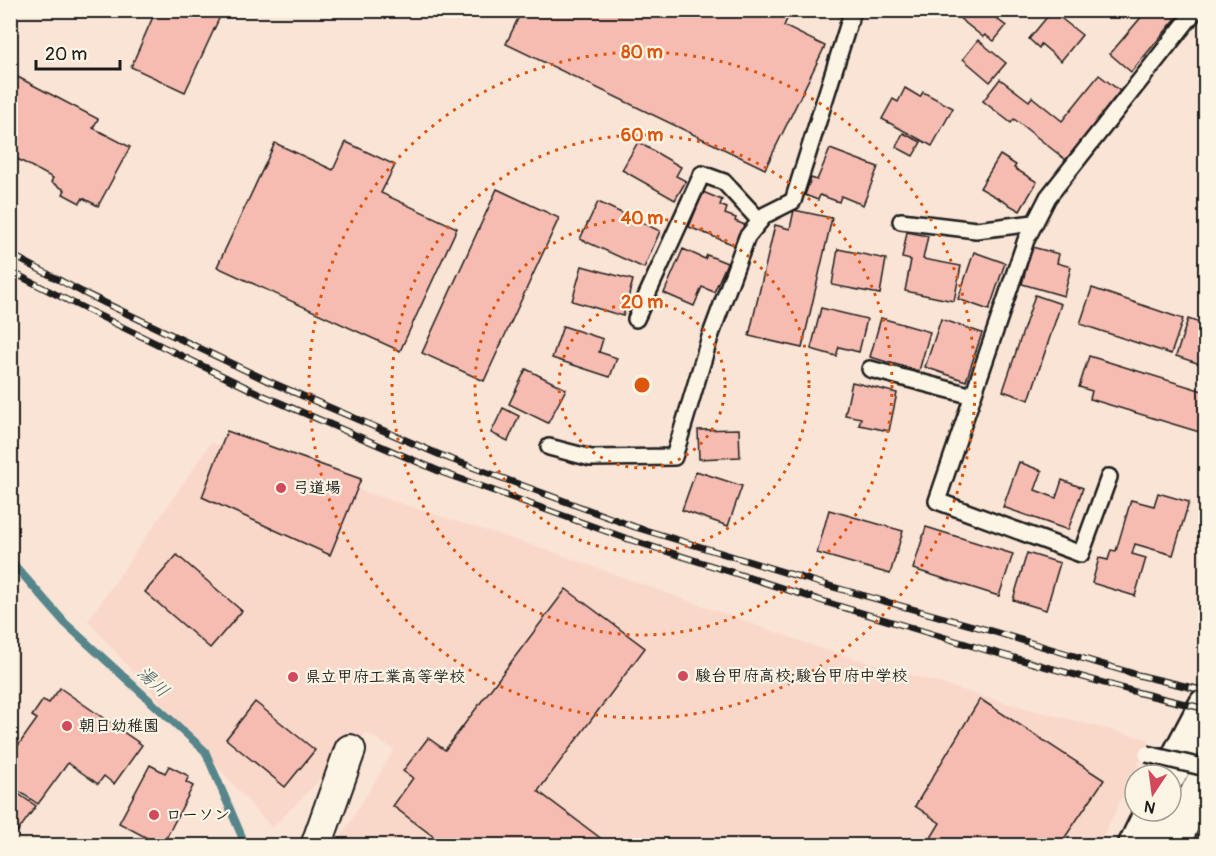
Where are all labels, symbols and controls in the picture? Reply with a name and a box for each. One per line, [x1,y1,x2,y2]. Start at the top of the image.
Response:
scale bar [36,33,120,71]
text: 80 m [621,41,663,64]
text: 20 m [45,43,87,66]
text: 60 m [621,124,663,147]
text: 40 m [621,207,663,230]
text: 20 m [621,291,663,314]
centre of rings [632,375,652,395]
place label: 弓道場 [293,478,341,498]
marker: 弓道場 [274,481,288,495]
water label: 湯川 [132,661,174,703]
place label: 駿台甲府高校;駿台甲府中学校 [695,666,907,686]
place label: 県立甲府工業高等学校 [305,667,465,687]
marker: 駿台甲府高校;駿台甲府中学校 [676,669,690,683]
marker: 県立甲府工業高等学校 [286,670,300,684]
place label: 朝日幼稚園 [79,716,159,736]
marker: 朝日幼稚園 [60,719,74,733]
north arrow [1123,763,1183,823]
text: N [1142,796,1157,818]
place label: ローソン [166,805,230,825]
marker: ローソン [147,808,161,822]

